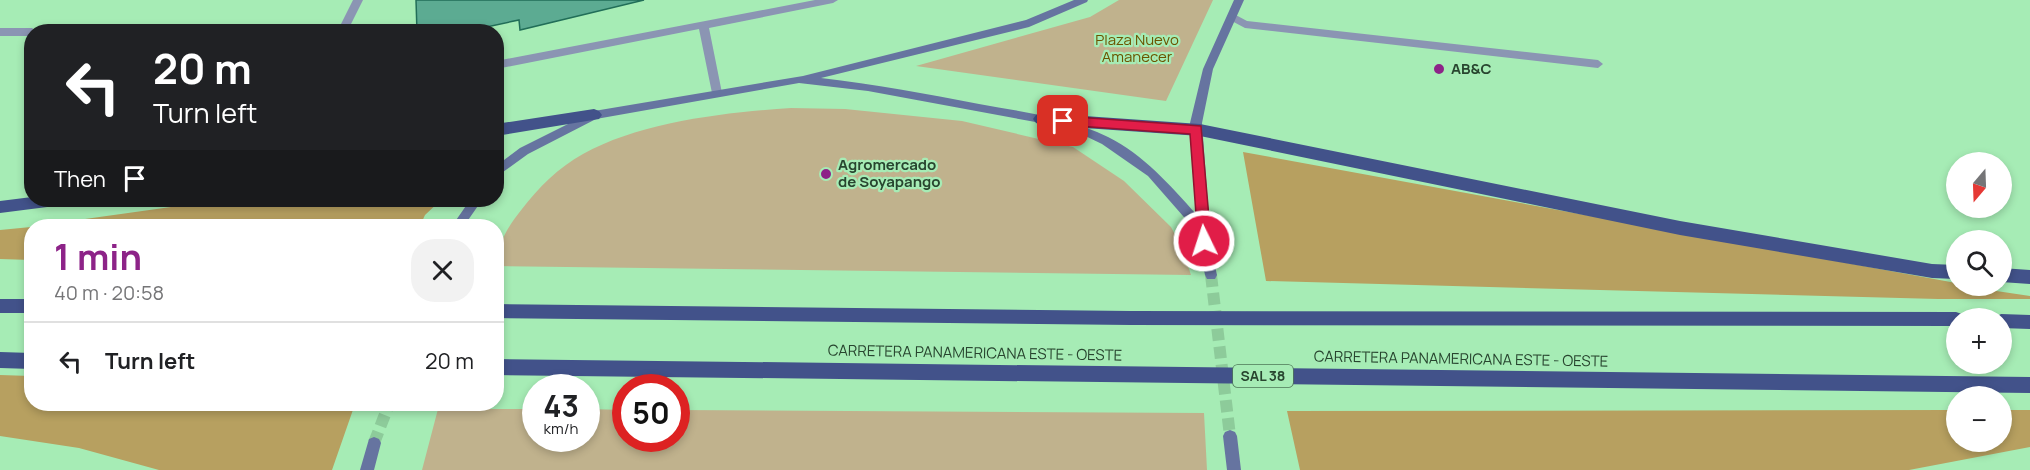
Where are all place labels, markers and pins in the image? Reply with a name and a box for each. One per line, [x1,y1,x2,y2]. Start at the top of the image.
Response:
place label: AB&C [1451,58,1492,79]
marker: AB&C [1432,62,1446,76]
pin [1037,95,1088,146]
place label: Agromercado de Soyapango [838,154,941,192]
marker: Agromercado de Soyapango [819,167,833,181]

